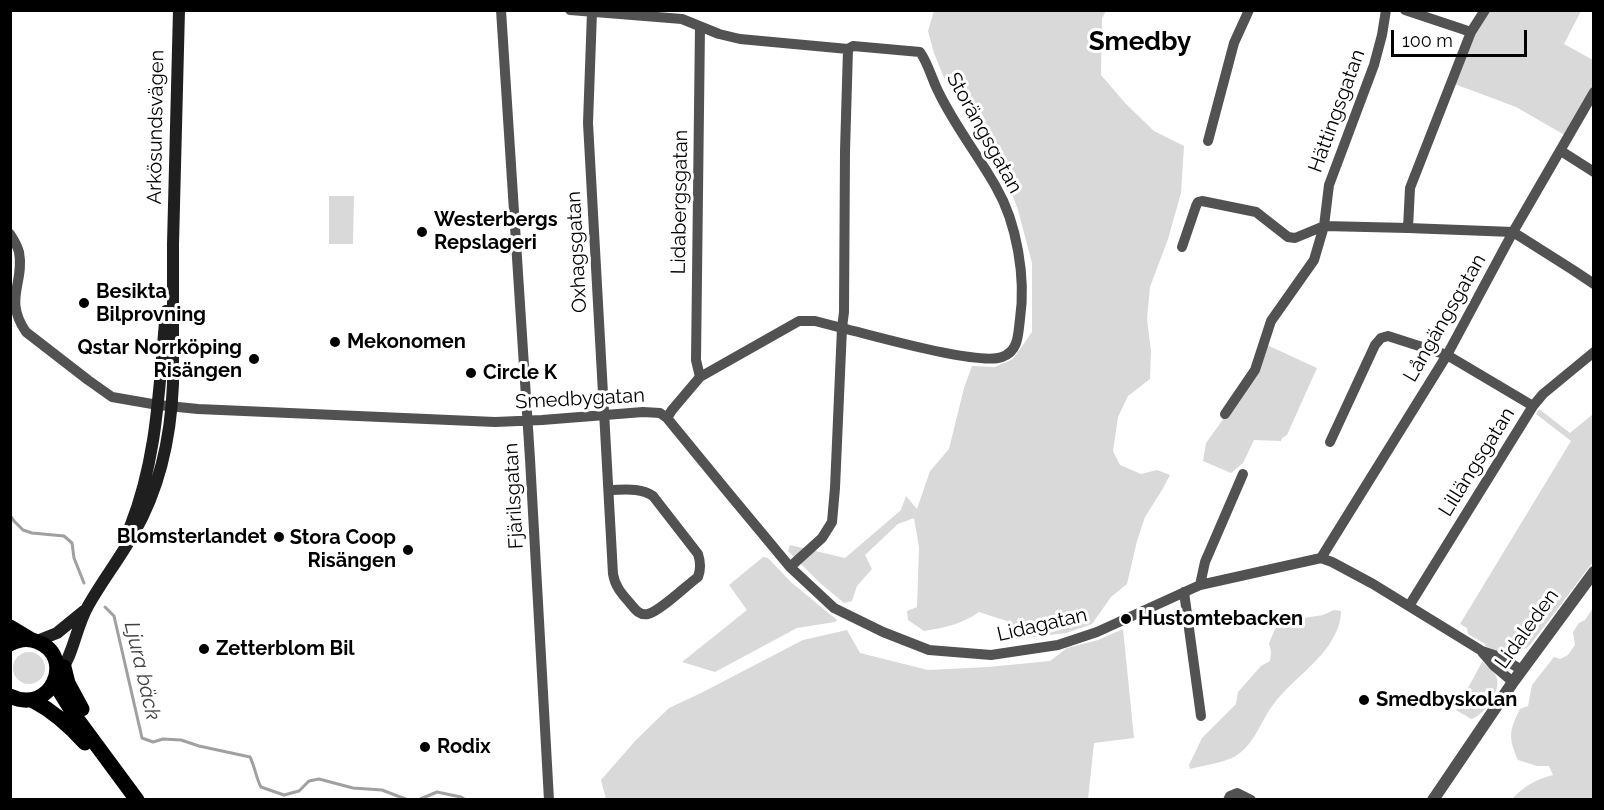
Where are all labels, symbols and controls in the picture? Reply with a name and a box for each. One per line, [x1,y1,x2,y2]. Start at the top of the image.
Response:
scale bar [1394,18,1530,56]
district label: Smedby [1089,26,1191,58]
text: 100 m [1402,30,1453,51]
street label: Hättingsgatan [1304,46,1370,176]
street label: Arkösundsvägen [143,49,169,205]
street label: Storängsgatan [941,68,1027,198]
street label: Lidabergsgatan [667,129,693,275]
street label: Oxhagsgatan [562,190,592,314]
place label: Westerbergs Repslageri [434,208,558,255]
marker: Westerbergs Repslageri [415,225,429,239]
street label: Långängsgatan [1399,250,1491,386]
place label: Besikta Bilprovning [96,280,206,327]
marker: Besikta Bilprovning [77,296,91,310]
place label: Mekonomen [347,330,466,354]
marker: Mekonomen [328,335,342,349]
place label: Qstar Norrköping Risängen [77,336,242,383]
marker: Qstar Norrköping Risängen [247,352,261,366]
place label: Circle K [483,361,557,385]
marker: Circle K [464,366,478,380]
street label: Smedbygatan [515,384,645,414]
street label: Lillängsgatan [1434,403,1520,521]
street label: Fjärilsgatan [499,442,529,550]
place label: Blomsterlandet [117,525,267,549]
place label: Stora Coop Risängen [290,526,396,573]
marker: Blomsterlandet [272,530,286,544]
marker: Stora Coop Risängen [401,543,415,557]
street label: Lidaleden [1490,585,1564,673]
street label: Lidagatan [995,603,1089,647]
place label: Hustomtebacken [1138,607,1303,631]
marker: Hustomtebacken [1119,612,1133,626]
water label: Ljura bäck [118,619,166,723]
place label: Zetterblom Bil [216,637,355,661]
marker: Zetterblom Bil [197,642,211,656]
place label: Smedbyskolan [1376,688,1517,712]
marker: Smedbyskolan [1357,693,1371,707]
place label: Rodix [437,735,491,759]
marker: Rodix [418,740,432,754]

